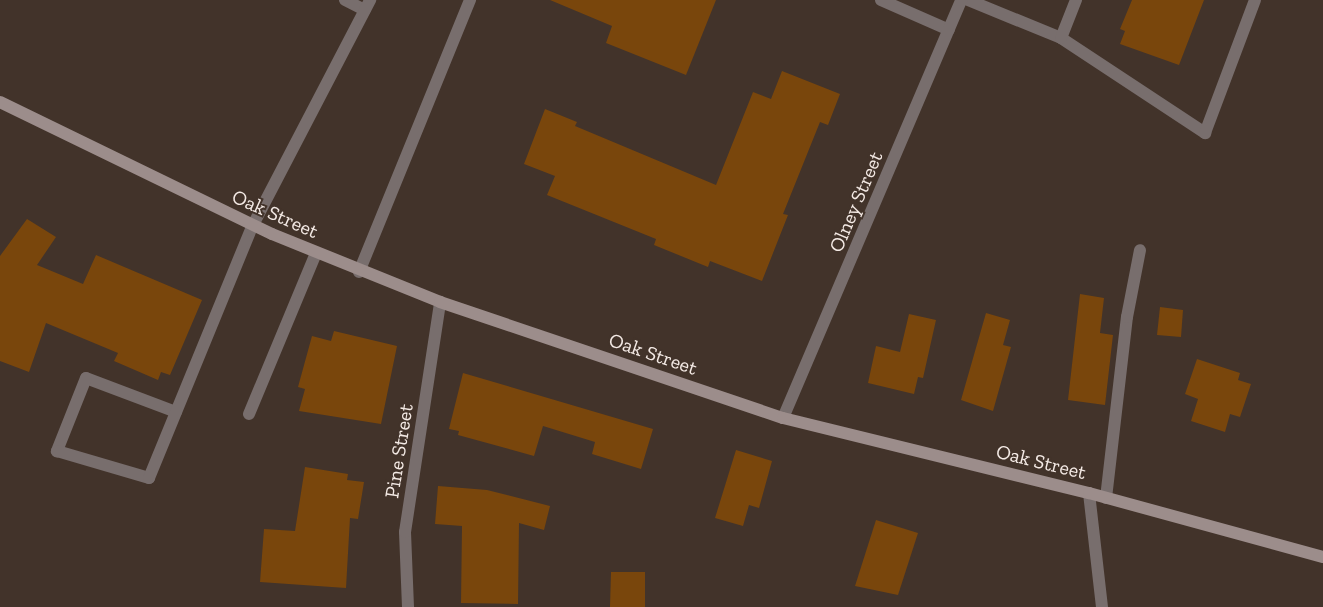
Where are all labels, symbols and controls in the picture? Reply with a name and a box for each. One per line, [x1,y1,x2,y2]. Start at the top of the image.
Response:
street label: Olney Street [824,148,888,256]
street label: Oak Street [228,184,322,244]
street label: Oak Street [606,328,700,380]
street label: Pine Street [380,402,418,500]
street label: Oak Street [994,439,1088,485]

